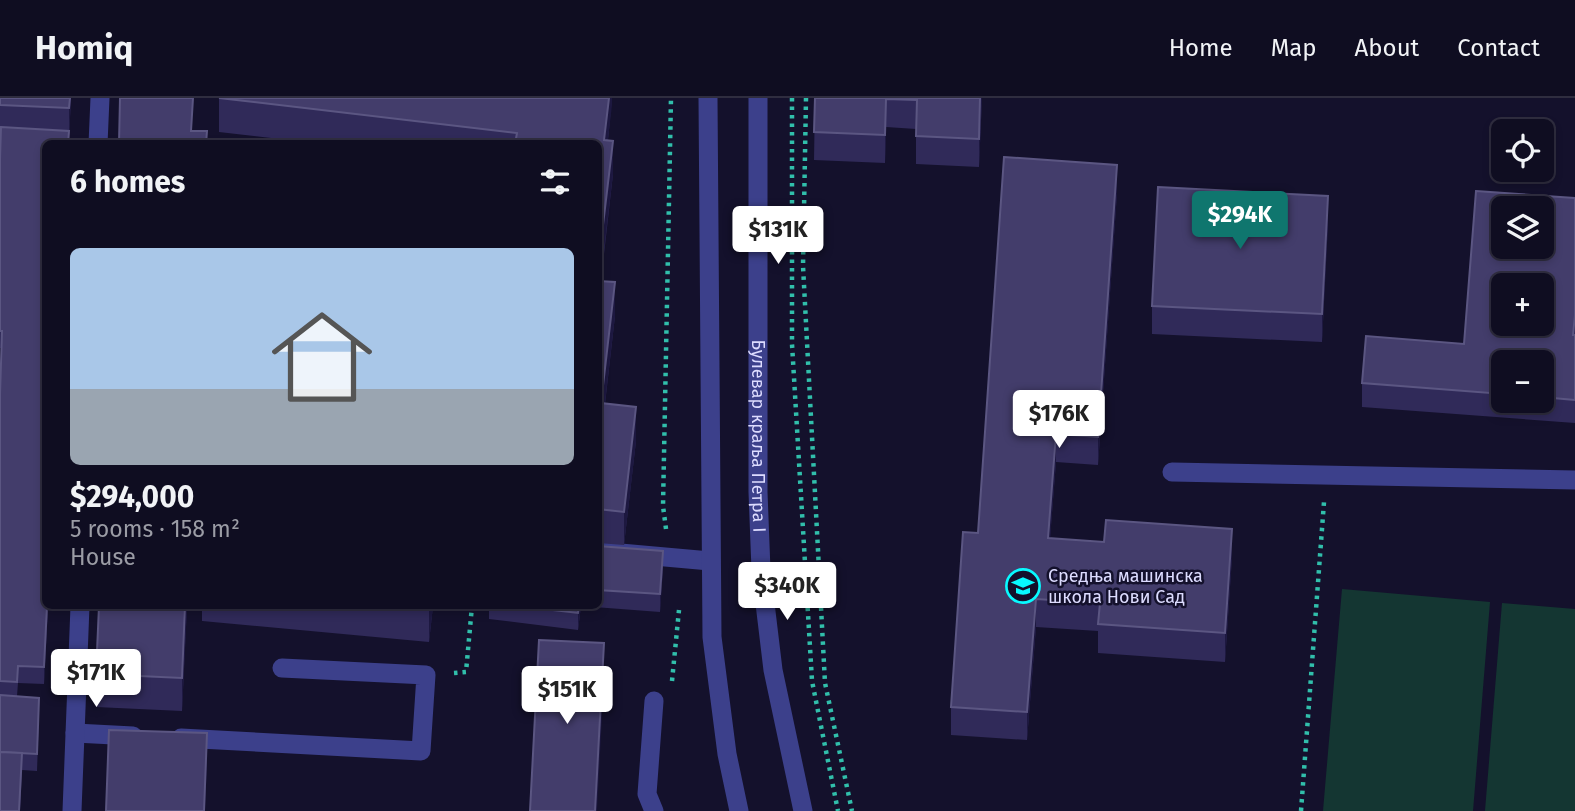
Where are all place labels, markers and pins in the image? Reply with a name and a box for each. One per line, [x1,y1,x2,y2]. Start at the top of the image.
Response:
pin: $294K [1191,192,1289,251]
pin: $131K [729,206,827,266]
pin: $176K [1010,390,1108,450]
pin: $340K [738,562,836,622]
place label: Средња машинска школа Нови Сад [1048,565,1203,608]
school or university icon: Средња машинска школа Нови Сад [1004,567,1042,605]
pin: $171K [47,650,145,709]
pin: $151K [518,666,616,726]

